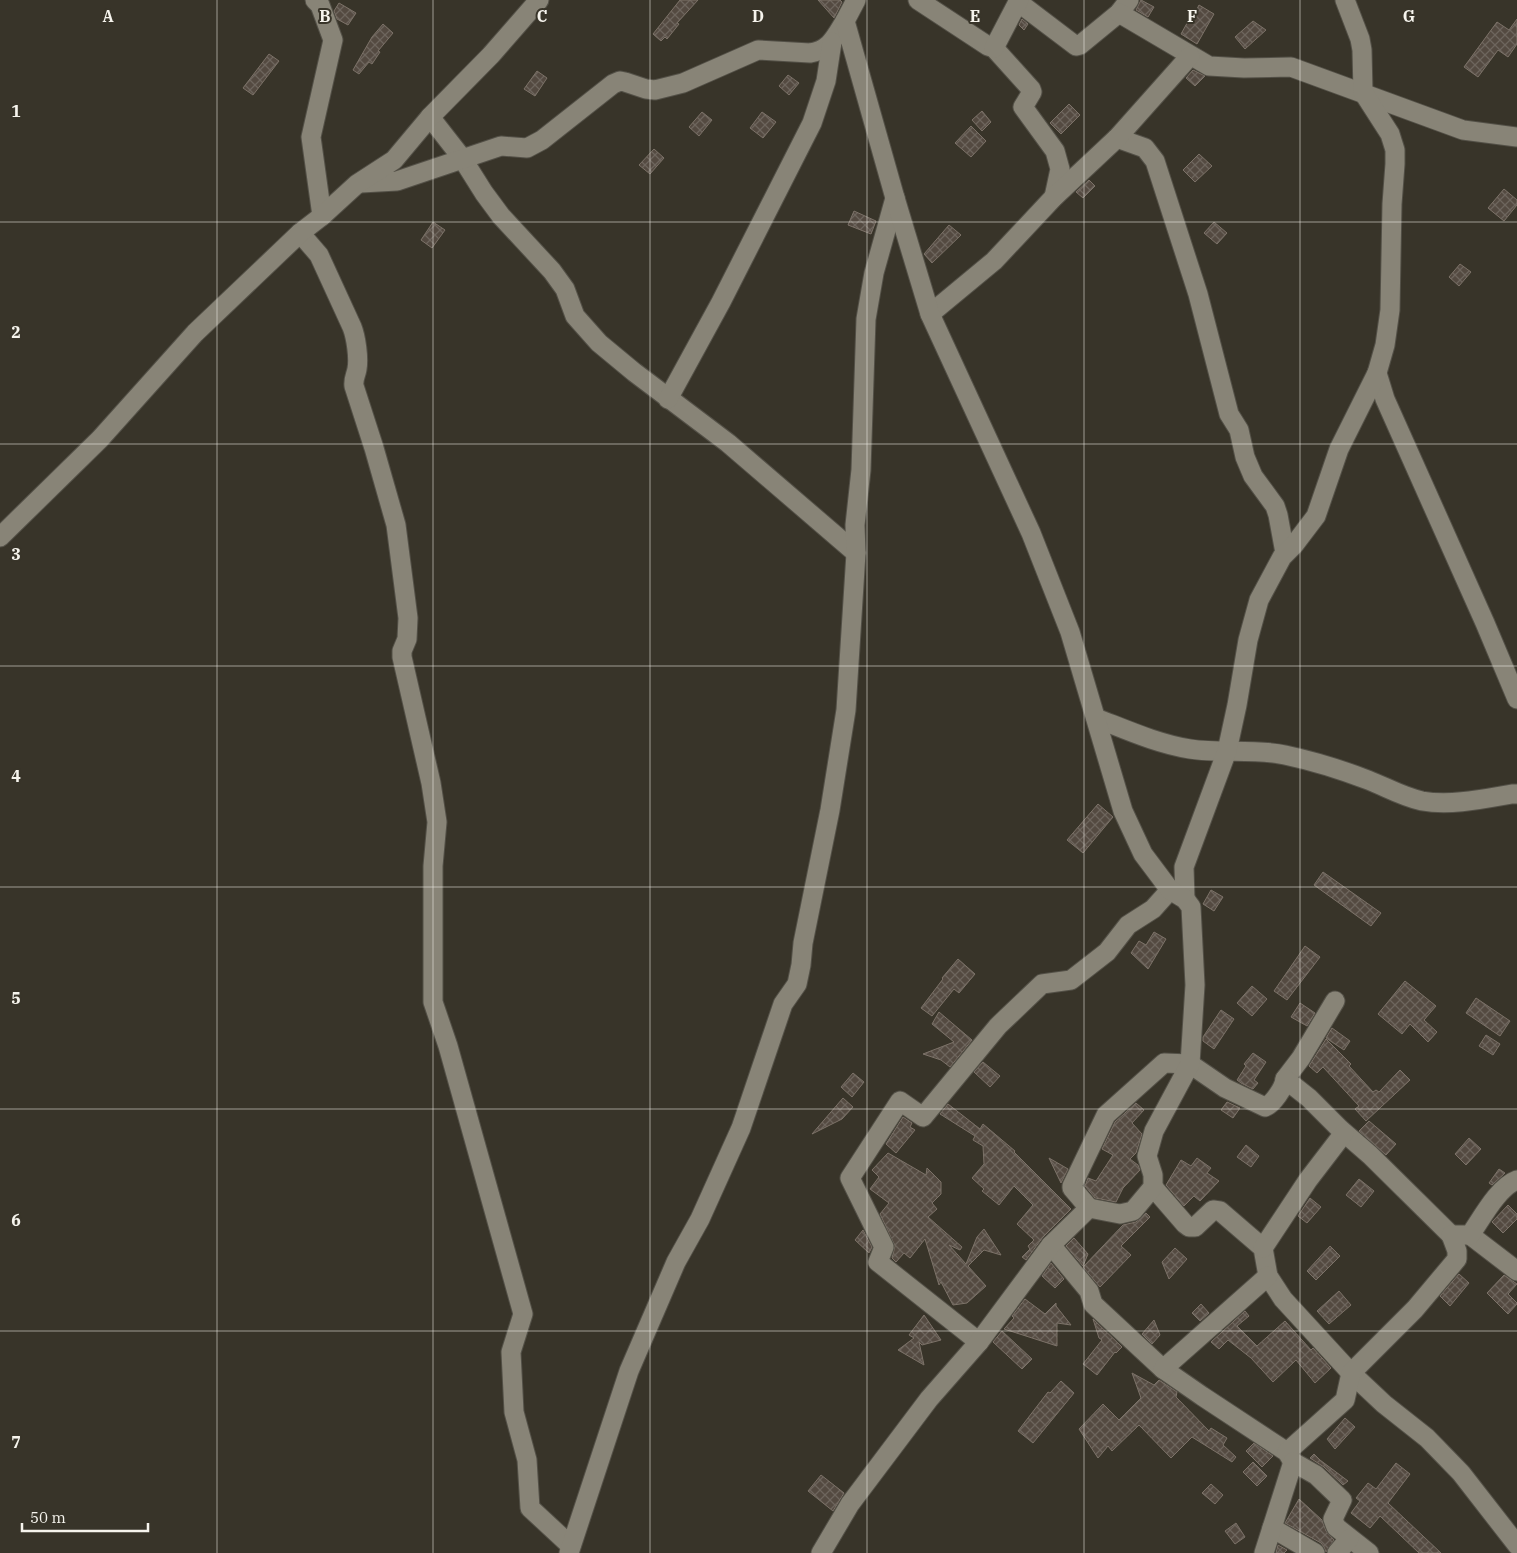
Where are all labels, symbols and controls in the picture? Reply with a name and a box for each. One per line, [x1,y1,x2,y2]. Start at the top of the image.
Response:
text: A [102,6,114,26]
text: B [319,6,331,26]
text: C [537,6,547,26]
text: D [752,6,764,26]
text: E [970,6,980,26]
text: F [1187,6,1197,26]
text: G [1403,6,1415,26]
text: 1 [11,101,21,121]
text: 2 [11,322,21,342]
text: 3 [11,544,21,564]
text: 4 [11,766,21,786]
text: 5 [11,988,21,1008]
text: 6 [11,1210,21,1230]
text: 7 [11,1432,21,1452]
scale bar [22,1500,149,1532]
text: 50 m [30,1508,66,1527]

